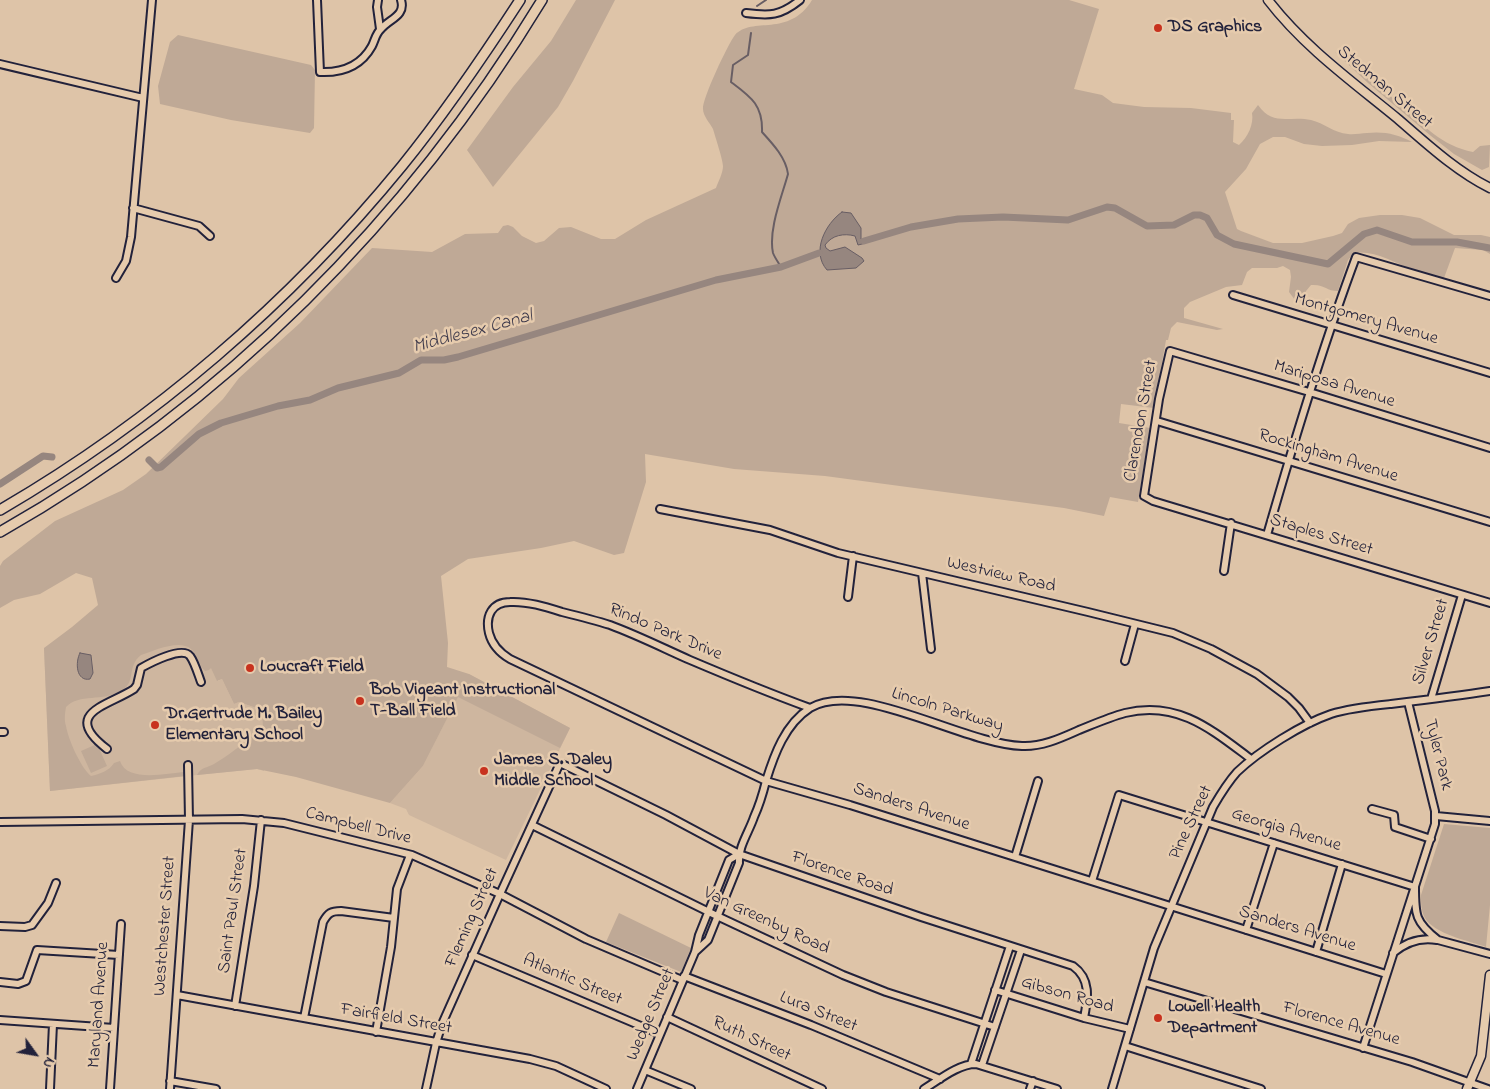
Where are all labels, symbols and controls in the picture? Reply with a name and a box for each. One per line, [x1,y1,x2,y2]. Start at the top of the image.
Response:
place label: DS Graphics [1168,17,1262,39]
marker: DS Graphics [1152,22,1164,34]
street label: Stedman Street [1332,42,1436,134]
street label: Montgomery Avenue [1292,289,1440,351]
water label: Middlesex Canal [411,306,535,360]
street label: Mariposa Avenue [1271,356,1397,414]
street label: Clarendon Street [1121,358,1163,484]
street label: Rockingham Avenue [1255,425,1401,489]
street label: Staples Street [1267,510,1375,562]
street label: Westview Road [945,553,1057,599]
street label: Silver Street [1409,596,1455,688]
street label: Rindo Park Drive [605,599,725,667]
place label: Loucraft Field [260,657,364,679]
marker: Loucraft Field [244,662,256,674]
place label: Bob Vigeant Instructional T-Ball Field [370,680,555,722]
street label: Lincoln Parkway [888,684,1006,738]
marker: Bob Vigeant Instructional T-Ball Field [354,695,366,707]
place label: Dr.Gertrude M. Bailey Elementary School [165,704,322,746]
street label: Tyler Park [1418,717,1456,793]
marker: Dr.Gertrude M. Bailey Elementary School [149,719,161,731]
place label: James S. Daley Middle School [494,750,612,792]
marker: James S. Daley Middle School [478,765,490,777]
street label: Sanders Avenue [850,779,972,837]
street label: Pine Street [1165,782,1219,864]
street label: Campbell Drive [303,803,413,851]
street label: Georgia Avenue [1228,804,1344,858]
street label: Saint Paul Street [215,847,253,975]
street label: Florence Road [788,847,896,903]
street label: Westchester Street [150,855,182,997]
street label: Fleming Street [441,865,505,971]
street label: Van Greenby Road [700,883,832,961]
street label: Sanders Avenue [1236,902,1358,958]
street label: Maryland Avenue [85,941,115,1069]
street label: Atlantic Street [519,950,625,1012]
street label: Wedge Street [623,966,681,1064]
street label: Gibson Road [1018,973,1116,1019]
street label: Lura Street [776,988,860,1038]
place label: Lowell Health Department [1168,997,1260,1040]
street label: Florence Avenue [1280,998,1402,1052]
street label: Fairfield Street [339,1000,453,1040]
street label: Ruth Street [708,1012,794,1068]
marker: Lowell Health Department [1152,1012,1164,1024]
north arrow [10,1029,60,1079]
text: N [37,1053,60,1072]

